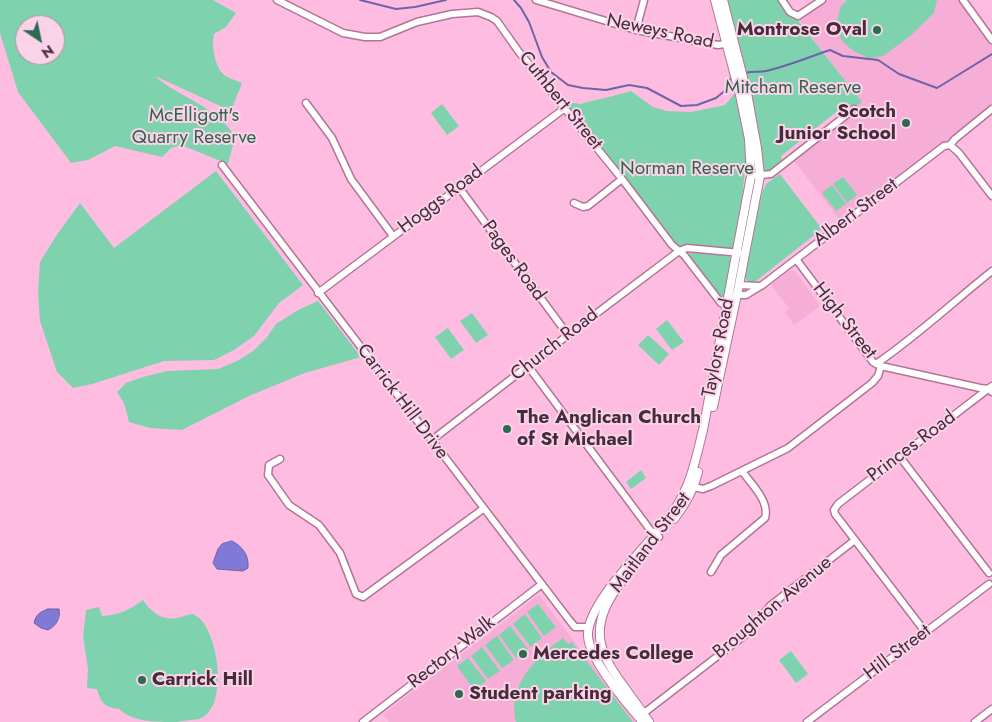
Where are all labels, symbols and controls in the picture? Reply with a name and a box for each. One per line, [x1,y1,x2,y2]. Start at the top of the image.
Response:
street label: Neweys Road [604,10,716,54]
north arrow [15,15,65,65]
place label: Montrose Oval [737,19,867,41]
marker: Montrose Oval [871,24,883,36]
text: N [38,40,58,63]
street label: Cuthbert Street [513,47,607,155]
park label: Mitcham Reserve [725,77,861,99]
place label: Scotch Junior School [778,101,896,145]
park label: McElligott's Quarry Reserve [132,105,256,149]
marker: Scotch Junior School [900,117,912,129]
park label: Norman Reserve [620,158,754,180]
street label: Hoggs Road [394,161,488,239]
street label: Albert Street [809,174,903,252]
street label: Pages Road [476,216,550,306]
street label: High Street [807,278,881,364]
street label: Taylors Road [698,297,740,399]
street label: Church Road [507,304,603,386]
street label: Carrick Hill Drive [351,340,453,464]
street label: Princes Road [863,406,961,488]
place label: The Anglican Church of St Michael [517,407,701,451]
marker: The Anglican Church of St Michael [501,423,513,435]
street label: Maitland Street [606,488,696,598]
street label: Broughton Avenue [709,552,837,664]
street label: Rectory Walk [404,612,500,694]
street label: Hill Street [860,620,936,686]
place label: Mercedes College [533,643,694,665]
marker: Mercedes College [517,648,529,660]
place label: Carrick Hill [152,669,253,691]
marker: Carrick Hill [136,674,148,686]
place label: Student parking [469,683,612,705]
marker: Student parking [453,688,465,700]

